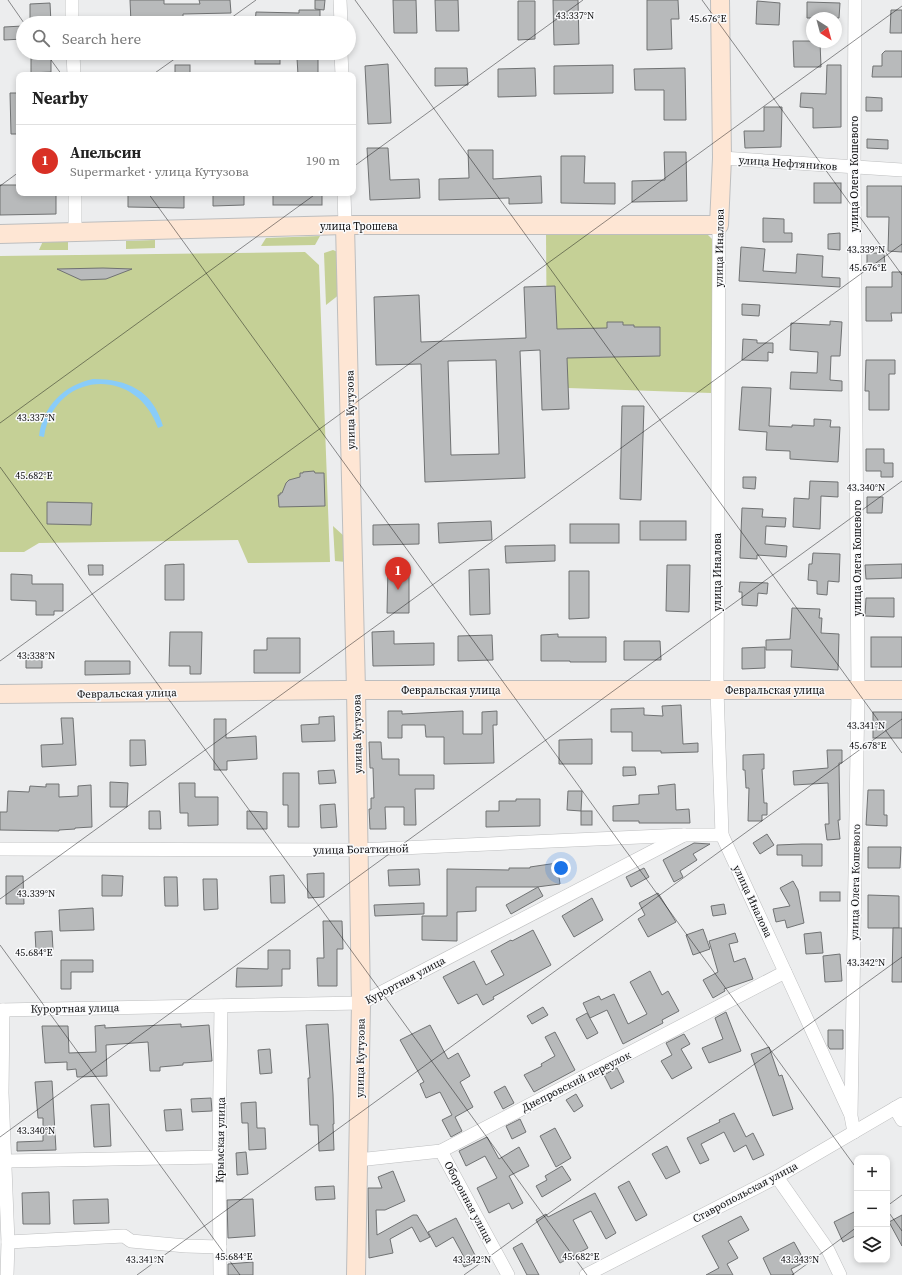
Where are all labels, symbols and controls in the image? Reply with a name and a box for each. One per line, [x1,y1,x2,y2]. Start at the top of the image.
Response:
text: 43.337°N [556,9,594,22]
text: 45.676°E [689,12,727,25]
north arrow [806,12,842,48]
search box [16,16,356,60]
icon: search [30,27,52,49]
text: Search here [62,28,141,49]
text: Nearby [32,86,88,110]
street label: улица Олега Кошевого [847,116,862,232]
text: Апельсин [70,142,141,163]
text: 1 [41,152,49,169]
text: 190 m [306,152,340,169]
street label: улица Нефтяников [738,153,838,174]
text: Supermarket · улица Кутузова [70,163,249,180]
street label: улица Иналова [711,208,728,287]
street label: улица Трошева [320,219,398,234]
text: 43.339°N [847,243,885,256]
text: 45.676°E [849,261,887,274]
street label: улица Кутузова [342,370,359,450]
text: 43.337°N [17,411,55,424]
text: 45.682°E [15,469,53,482]
text: 43.340°N [847,481,885,494]
street label: улица Олега Кошевого [850,500,865,616]
street label: улица Иналова [710,532,725,611]
pin: 1 [385,557,411,590]
text: 43.338°N [17,649,55,662]
street label: Февральская улица [401,683,501,698]
street label: Февральская улица [725,683,825,698]
street label: Февральская улица [77,685,177,702]
street label: улица Кутузова [349,694,366,774]
text: 43.341°N [847,719,885,732]
text: 45.678°E [849,739,887,752]
street label: улица Олега Кошевого [847,824,864,940]
street label: улица Богаткиной [313,841,409,858]
your location [551,858,571,878]
street label: улица Иналова [729,863,776,940]
text: 43.339°N [17,887,55,900]
text: 45.684°E [15,946,53,959]
street label: Курортная улица [363,953,448,1008]
text: 43.342°N [847,956,885,969]
street label: Курортная улица [31,1000,120,1017]
street label: улица Кутузова [352,1018,369,1098]
street label: Днепровский переулок [519,1047,633,1116]
street label: Крымская улица [212,1097,229,1183]
text: 43.340°N [17,1124,55,1137]
map controls [854,1155,890,1263]
button: + [854,1155,890,1191]
street label: Ставропольская улица [690,1158,801,1226]
street label: Оборонная улица [441,1159,497,1246]
button: − [854,1191,890,1227]
button: layers [854,1227,890,1263]
text: 45.684°E [215,1250,253,1263]
text: 45.682°E [562,1250,600,1263]
text: 43.341°N [126,1253,164,1266]
text: 43.342°N [453,1253,491,1266]
text: 43.343°N [781,1253,819,1266]

